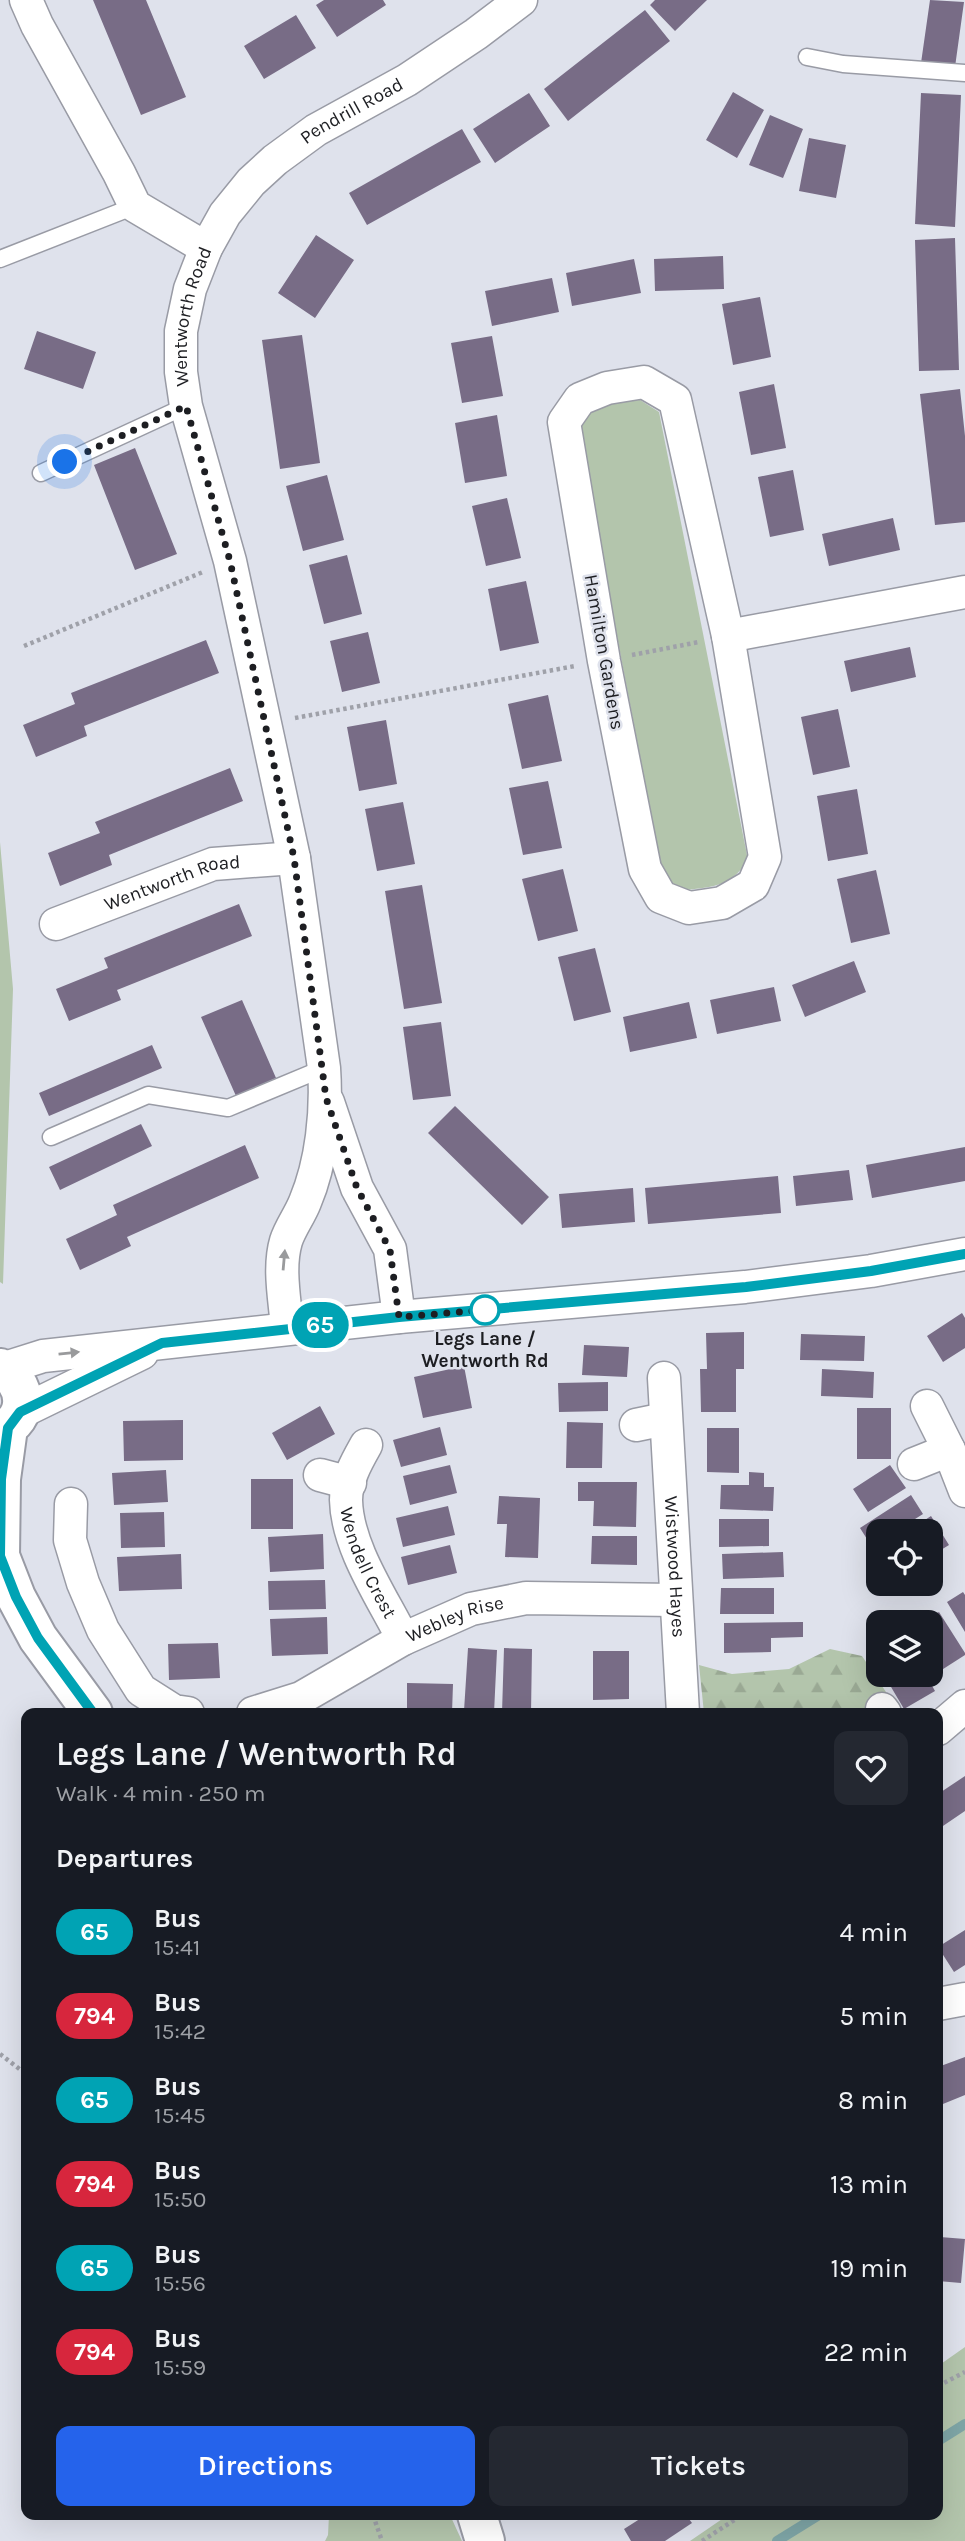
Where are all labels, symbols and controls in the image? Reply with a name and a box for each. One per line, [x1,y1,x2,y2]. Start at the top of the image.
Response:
street label: Pendrill Road [296,73,407,149]
street label: Wentworth Road [170,244,216,388]
your location [47,444,82,479]
street label: Hamilton Gardens [579,573,629,731]
street label: Wentworth Road [101,851,241,915]
one-way arrow [279,1249,290,1271]
marker: Legs Lane / Wentworth Rd [470,1295,500,1325]
line badge: 65 [288,1302,352,1348]
text: 65 [306,1311,334,1339]
place label: Legs Lane / Wentworth Rd [421,1328,549,1372]
one-way arrow [58,1348,80,1359]
street label: Wistwood Hayes [660,1495,690,1638]
street label: Wendell Crest [335,1505,401,1622]
map controls [866,1519,943,1687]
button: locate [866,1519,943,1596]
street label: Webley Rise [403,1592,506,1647]
button: layers [866,1610,943,1687]
button: heart [834,1731,908,1805]
text: Legs Lane / Wentworth Rd [56,1735,457,1773]
text: Walk · 4 min · 250 m [56,1780,265,1807]
text: Departures [56,1843,193,1874]
text: Bus [154,1903,201,1934]
text: 4 min [840,1917,908,1948]
text: 65 [80,1918,109,1946]
text: 15:41 [154,1934,200,1961]
text: Bus [154,1987,201,2018]
text: 5 min [839,2001,908,2032]
text: 794 [74,2002,115,2030]
text: 15:42 [154,2018,206,2045]
text: Bus [154,2071,201,2102]
text: 8 min [838,2085,908,2116]
text: 65 [80,2086,109,2114]
text: 15:45 [154,2102,206,2129]
text: Bus [154,2155,201,2186]
text: 13 min [830,2169,908,2200]
text: 794 [74,2170,115,2198]
text: 15:50 [154,2186,207,2213]
text: Bus [154,2239,201,2270]
text: 19 min [830,2253,908,2284]
text: 65 [80,2254,109,2282]
text: 15:56 [154,2270,206,2297]
text: Bus [154,2323,201,2354]
text: 22 min [824,2337,908,2368]
text: 794 [74,2338,115,2366]
text: 15:59 [154,2354,206,2381]
button: Directions [56,2426,475,2506]
button: Tickets [489,2426,908,2506]

